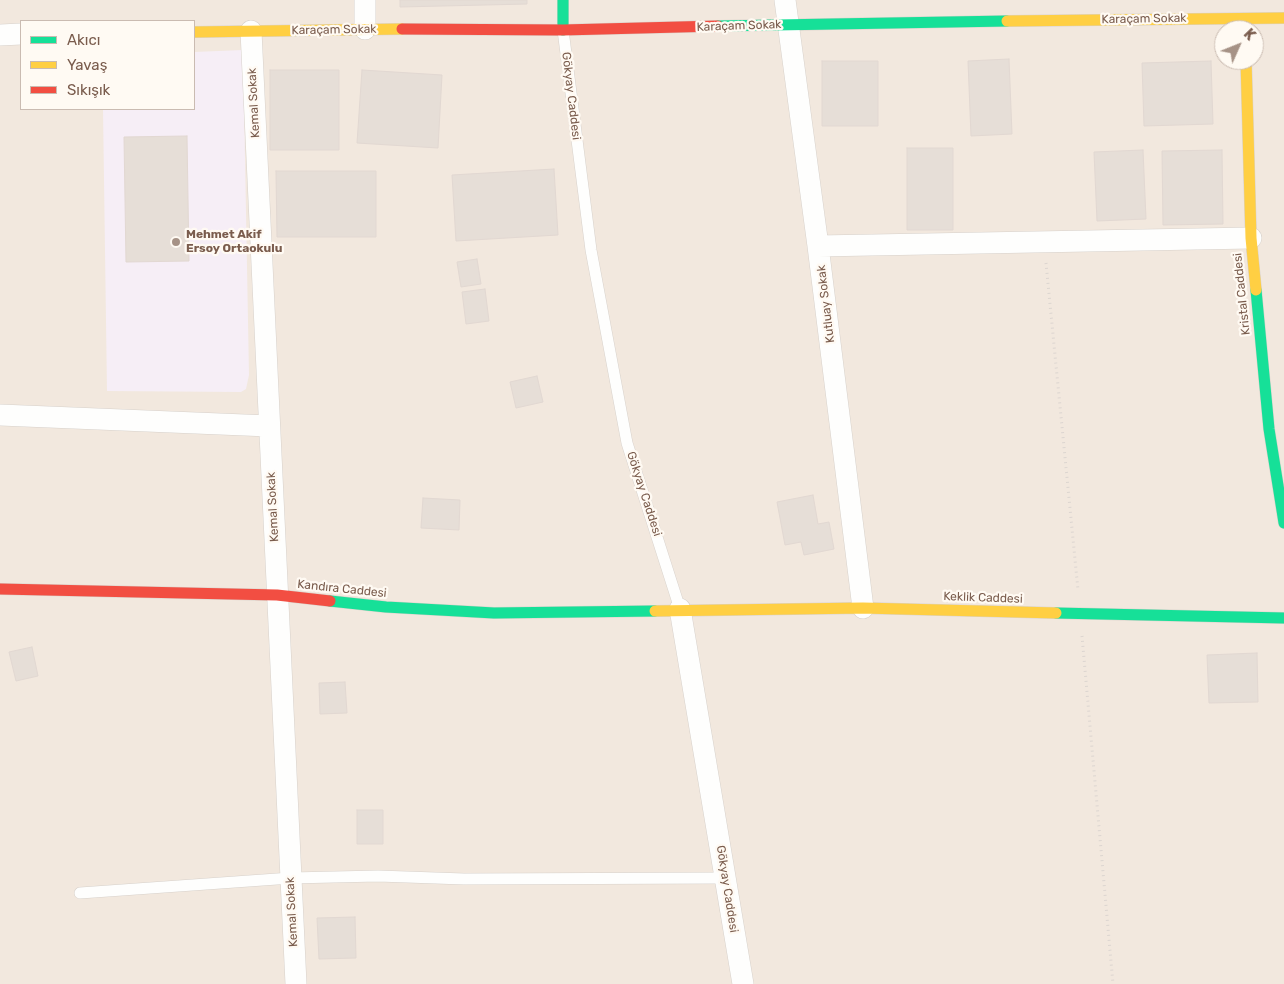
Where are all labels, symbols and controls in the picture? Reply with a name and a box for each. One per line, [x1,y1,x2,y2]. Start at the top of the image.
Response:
street label: Karaçam Sokak [1101,11,1187,27]
street label: Karaçam Sokak [696,17,782,35]
legend [20,20,195,110]
north arrow [1214,20,1264,70]
street label: Karaçam Sokak [291,22,377,38]
text: K [1240,26,1259,44]
text: Akıcı [67,31,100,49]
street label: Gökyay Caddesi [558,51,584,141]
text: Yavaş [67,56,107,74]
street label: Kemal Sokak [245,68,263,138]
text: Sıkışık [67,81,110,99]
place label: Mehmet Akif Ersoy Ortaokulu [186,228,282,256]
marker: Mehmet Akif Ersoy Ortaokulu [170,236,182,248]
street label: Kristal Caddesi [1231,252,1253,336]
street label: Kutluay Sokak [814,264,838,344]
street label: Gökyay Caddesi [624,450,664,538]
street label: Kemal Sokak [264,472,282,542]
street label: Kandıra Caddesi [297,577,387,601]
street label: Keklik Caddesi [943,589,1023,607]
street label: Gökyay Caddesi [713,844,741,934]
street label: Kemal Sokak [283,877,301,947]

